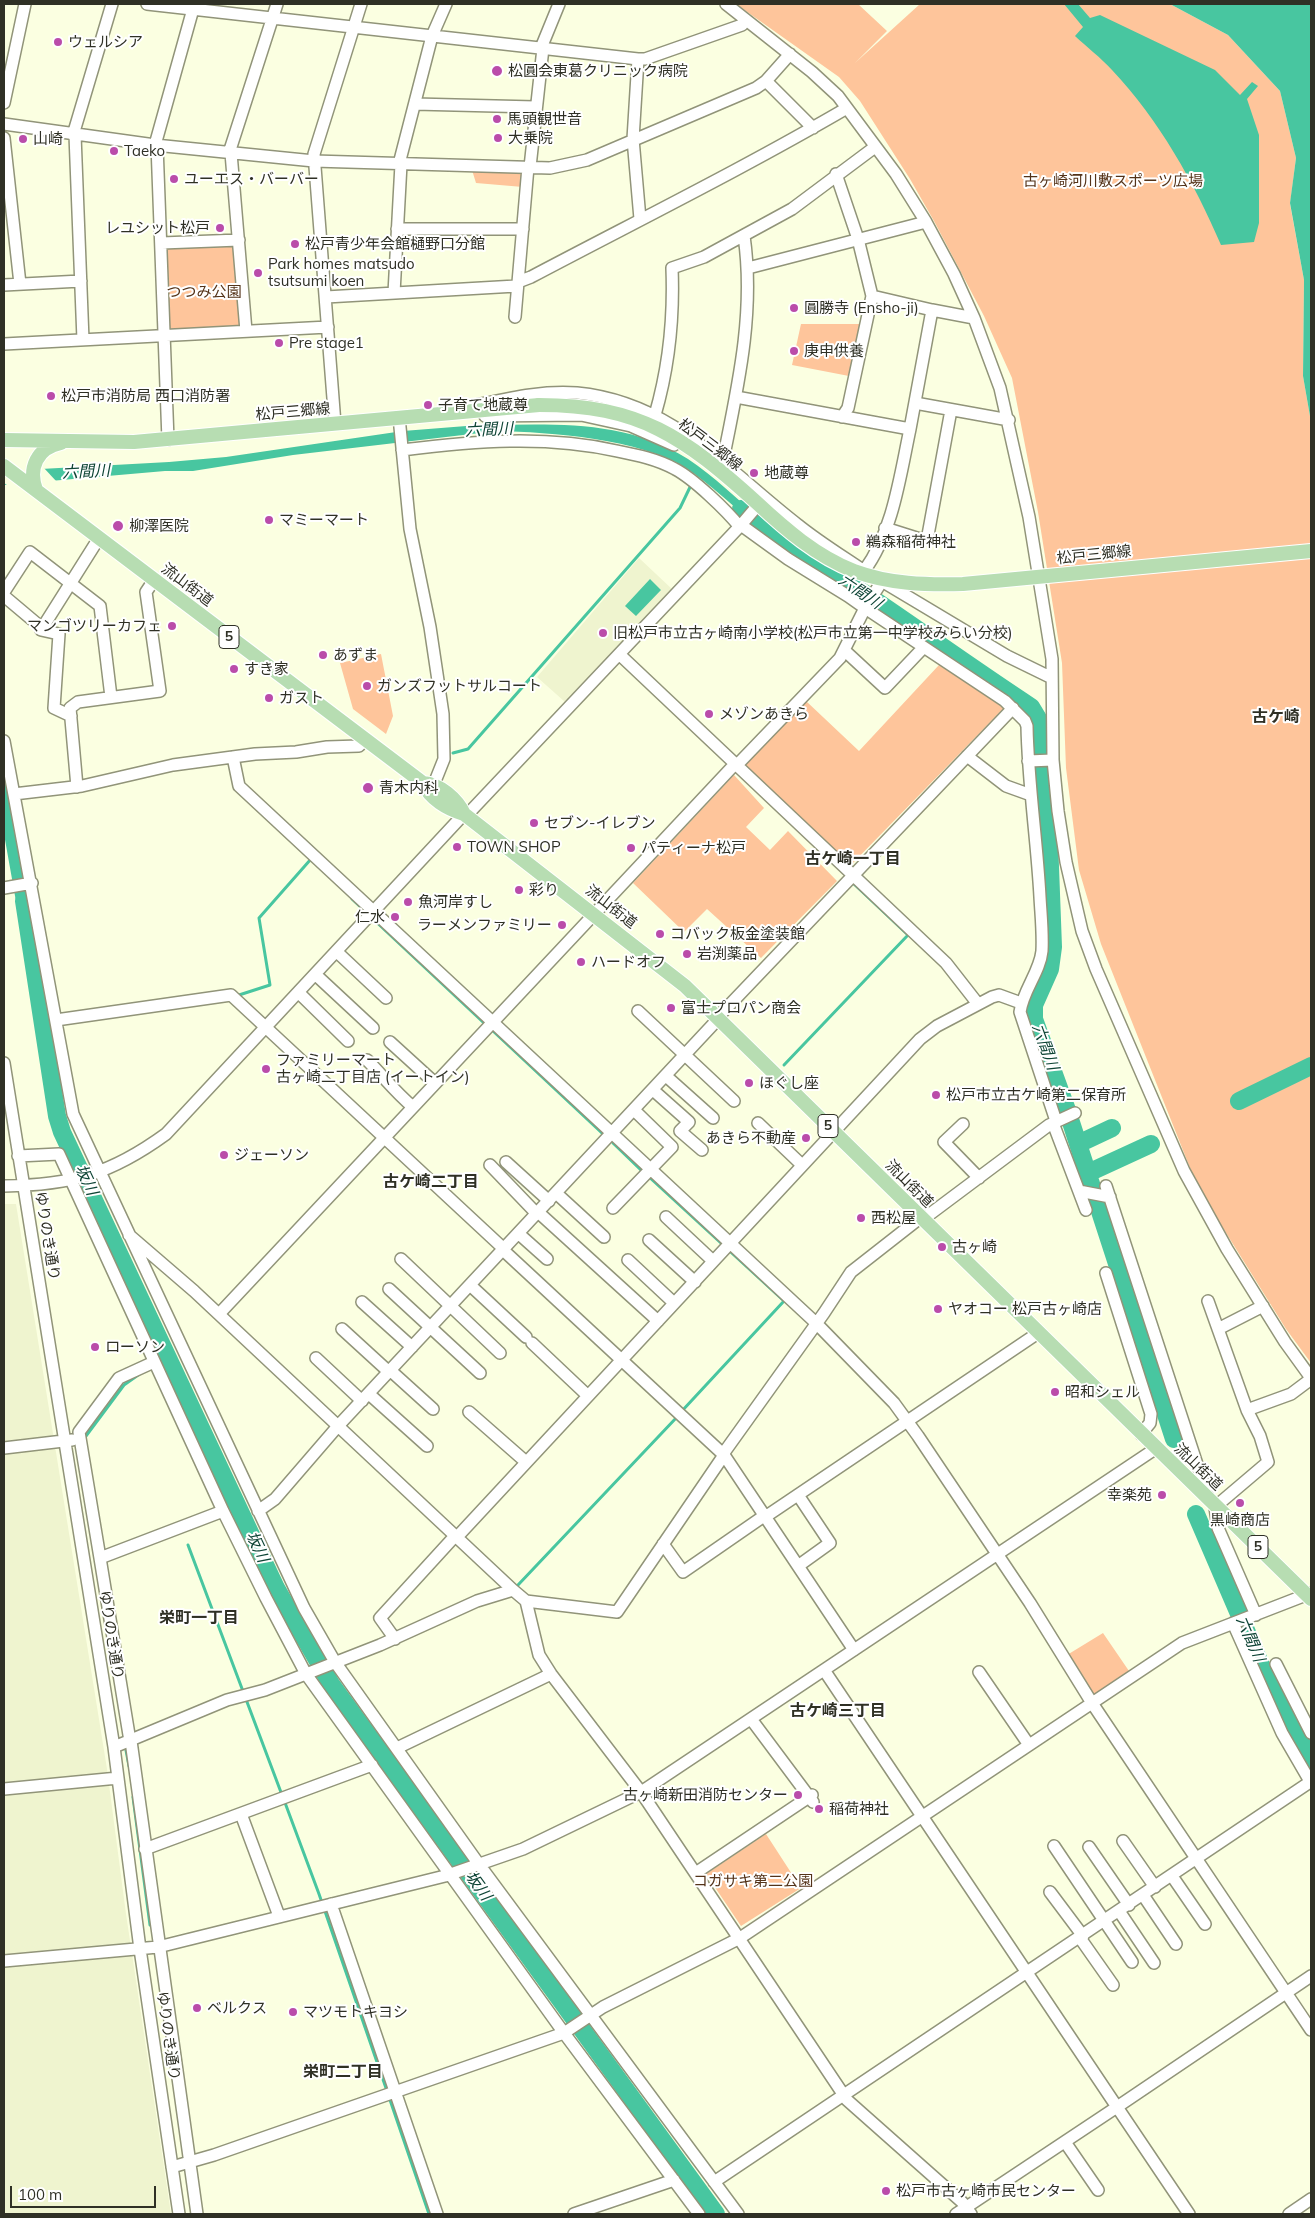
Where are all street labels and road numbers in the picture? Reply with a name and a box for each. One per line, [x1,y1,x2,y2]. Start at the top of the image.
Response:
street label: 松戸三郷線 [255,400,331,424]
street label: 松戸三郷線 [675,415,745,475]
street label: 松戸三郷線 [1056,542,1132,568]
street label: 流山街道 [158,560,216,610]
road number: 5 [219,626,239,649]
street label: 流山街道 [582,881,640,933]
road number: 5 [818,1114,838,1138]
street label: 流山街道 [881,1156,937,1212]
street label: ゆりのき通り [31,1190,63,1282]
street label: 流山街道 [1170,1440,1226,1494]
road number: 5 [1248,1535,1268,1558]
street label: ゆりのき通り [95,1589,127,1681]
street label: ゆりのき通り [153,1990,183,2082]

